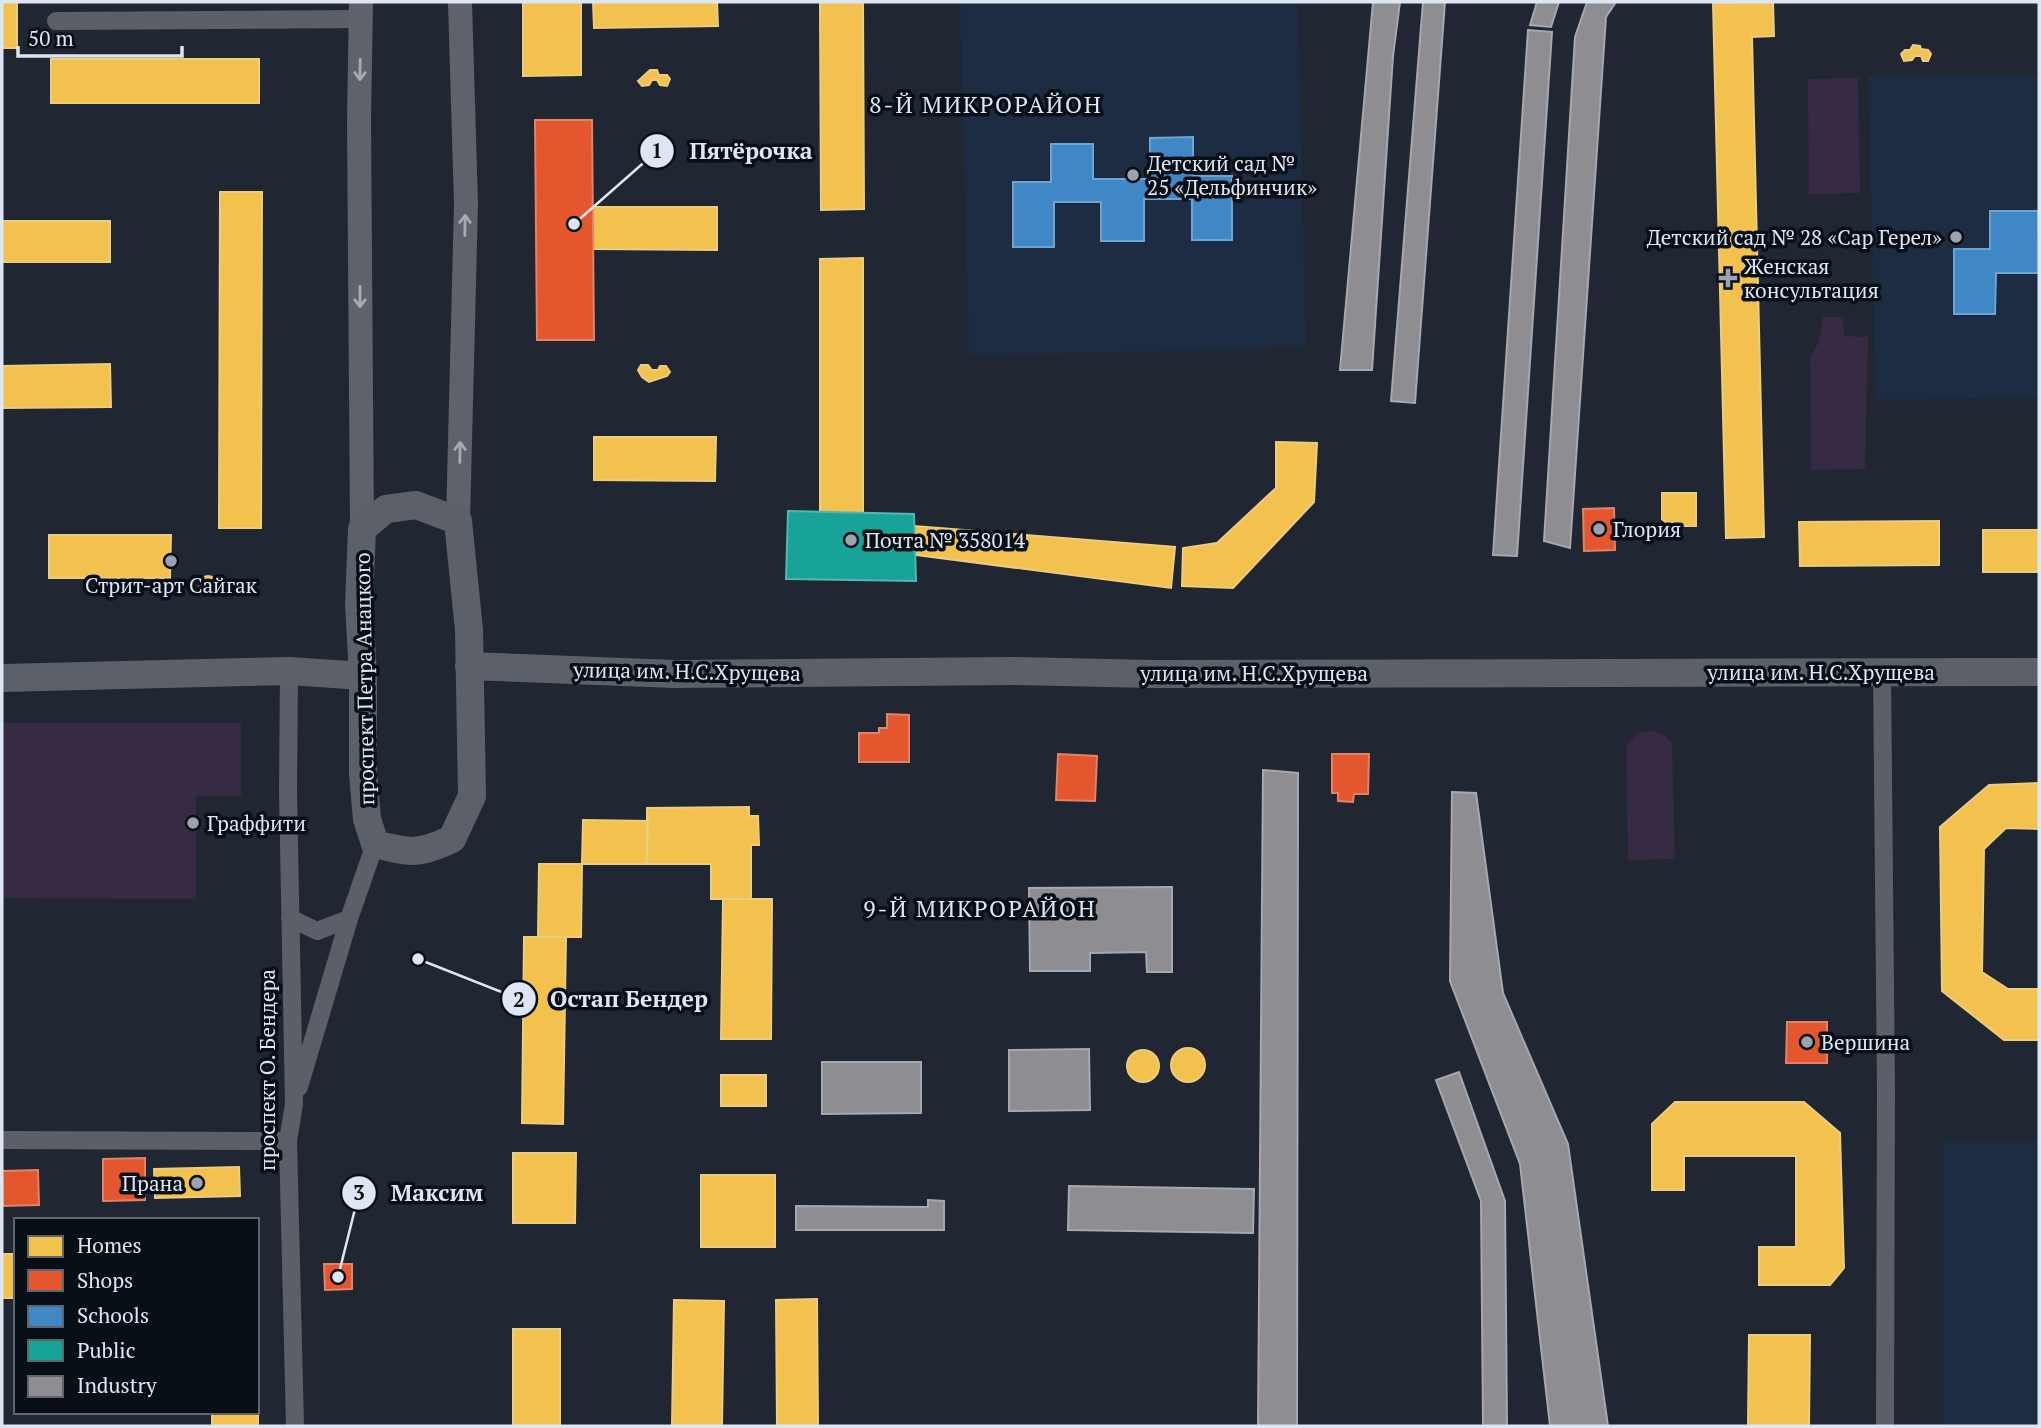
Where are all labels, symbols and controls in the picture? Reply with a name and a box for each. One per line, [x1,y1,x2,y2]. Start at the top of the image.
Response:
scale bar [18,14,182,58]
text: 50 m [28,24,74,52]
one-way arrow [354,58,367,81]
district label: 8-Й МИКРОРАЙОН [869,89,1103,120]
callout: Пятёрочка [640,129,826,173]
text: Пятёрочка [689,135,813,166]
text: 1 [651,136,663,164]
place label: Детский сад № 25 «Дельфинчик» [1147,149,1317,201]
marker: Детский сад № 25 «Дельфинчик» [1125,167,1141,183]
one-way arrow [459,214,472,237]
place label: Детский сад № 28 «Сар Герел» [1647,223,1942,251]
marker: Детский сад № 28 «Сар Герел» [1948,229,1964,245]
place label: Женская консультация [1744,252,1879,304]
marker: Женская консультация [1718,268,1738,288]
one-way arrow [353,286,367,309]
one-way arrow [453,441,467,464]
place label: Глория [1613,515,1681,543]
marker: Глория [1591,521,1607,537]
place label: Почта № 358014 [865,526,1026,554]
marker: Почта № 358014 [843,532,859,548]
street label: проспект Петра Анацкого [348,552,380,806]
marker: Стрит-арт Сайгак [163,553,179,569]
place label: Стрит-арт Сайгак [85,571,258,599]
street label: улица им. Н.С.Хрущева [572,655,801,687]
street label: улица им. Н.С.Хрущева [1706,658,1935,686]
street label: улица им. Н.С.Хрущева [1139,659,1368,687]
place label: Граффити [207,809,306,837]
marker: Граффити [185,815,201,831]
district label: 9-Й МИКРОРАЙОН [863,893,1097,924]
street label: проспект О. Бендера [253,969,281,1171]
callout: Остап Бендер [502,977,722,1021]
text: Остап Бендер [550,983,708,1014]
text: 2 [513,985,525,1013]
place label: Вершина [1821,1028,1911,1056]
marker: Вершина [1799,1034,1815,1050]
place label: Прана [122,1169,183,1197]
callout: Максим [341,1171,497,1215]
marker: Прана [189,1175,205,1191]
text: Максим [391,1177,483,1208]
text: 3 [353,1178,365,1206]
legend [14,1218,259,1414]
text: Homes [77,1231,142,1259]
text: Shops [77,1266,133,1294]
text: Schools [77,1301,149,1329]
text: Public [77,1336,135,1364]
text: Industry [77,1371,157,1399]

